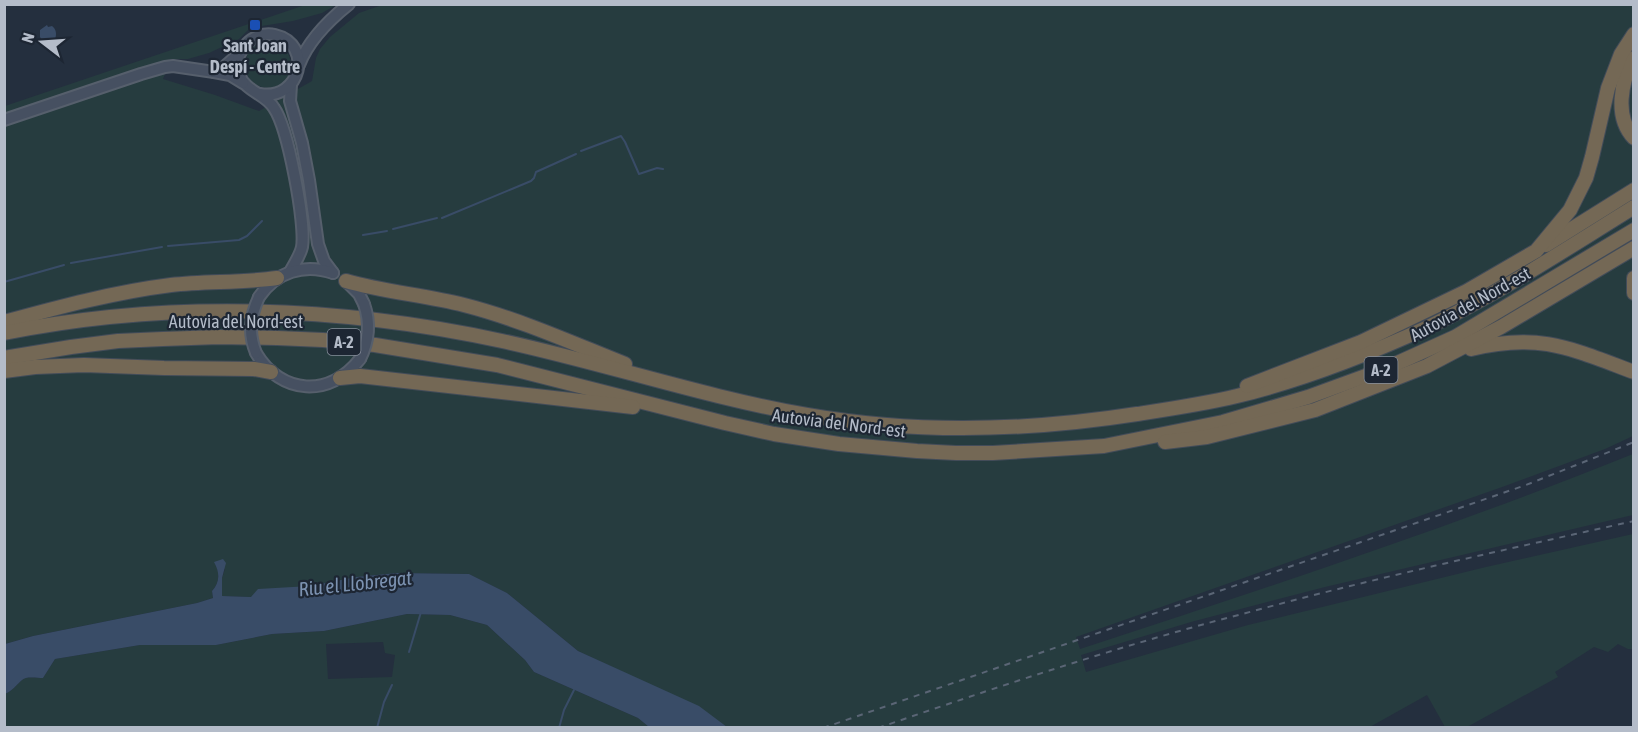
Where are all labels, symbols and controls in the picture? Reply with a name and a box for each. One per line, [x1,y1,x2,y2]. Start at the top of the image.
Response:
north arrow [12,12,72,72]
marker: Sant Joan Despí - Centre [248,18,262,32]
text: N [18,30,38,45]
place label: Sant Joan Despí - Centre [210,35,300,77]
street label: Autovia del Nord-est [1406,262,1534,346]
street label: Autovia del Nord-est [169,311,303,332]
road number: A-2 [328,329,360,355]
road number: A-2 [1364,357,1398,383]
street label: Autovia del Nord-est [771,404,907,442]
water label: Riu el Llobregat [297,566,413,600]

